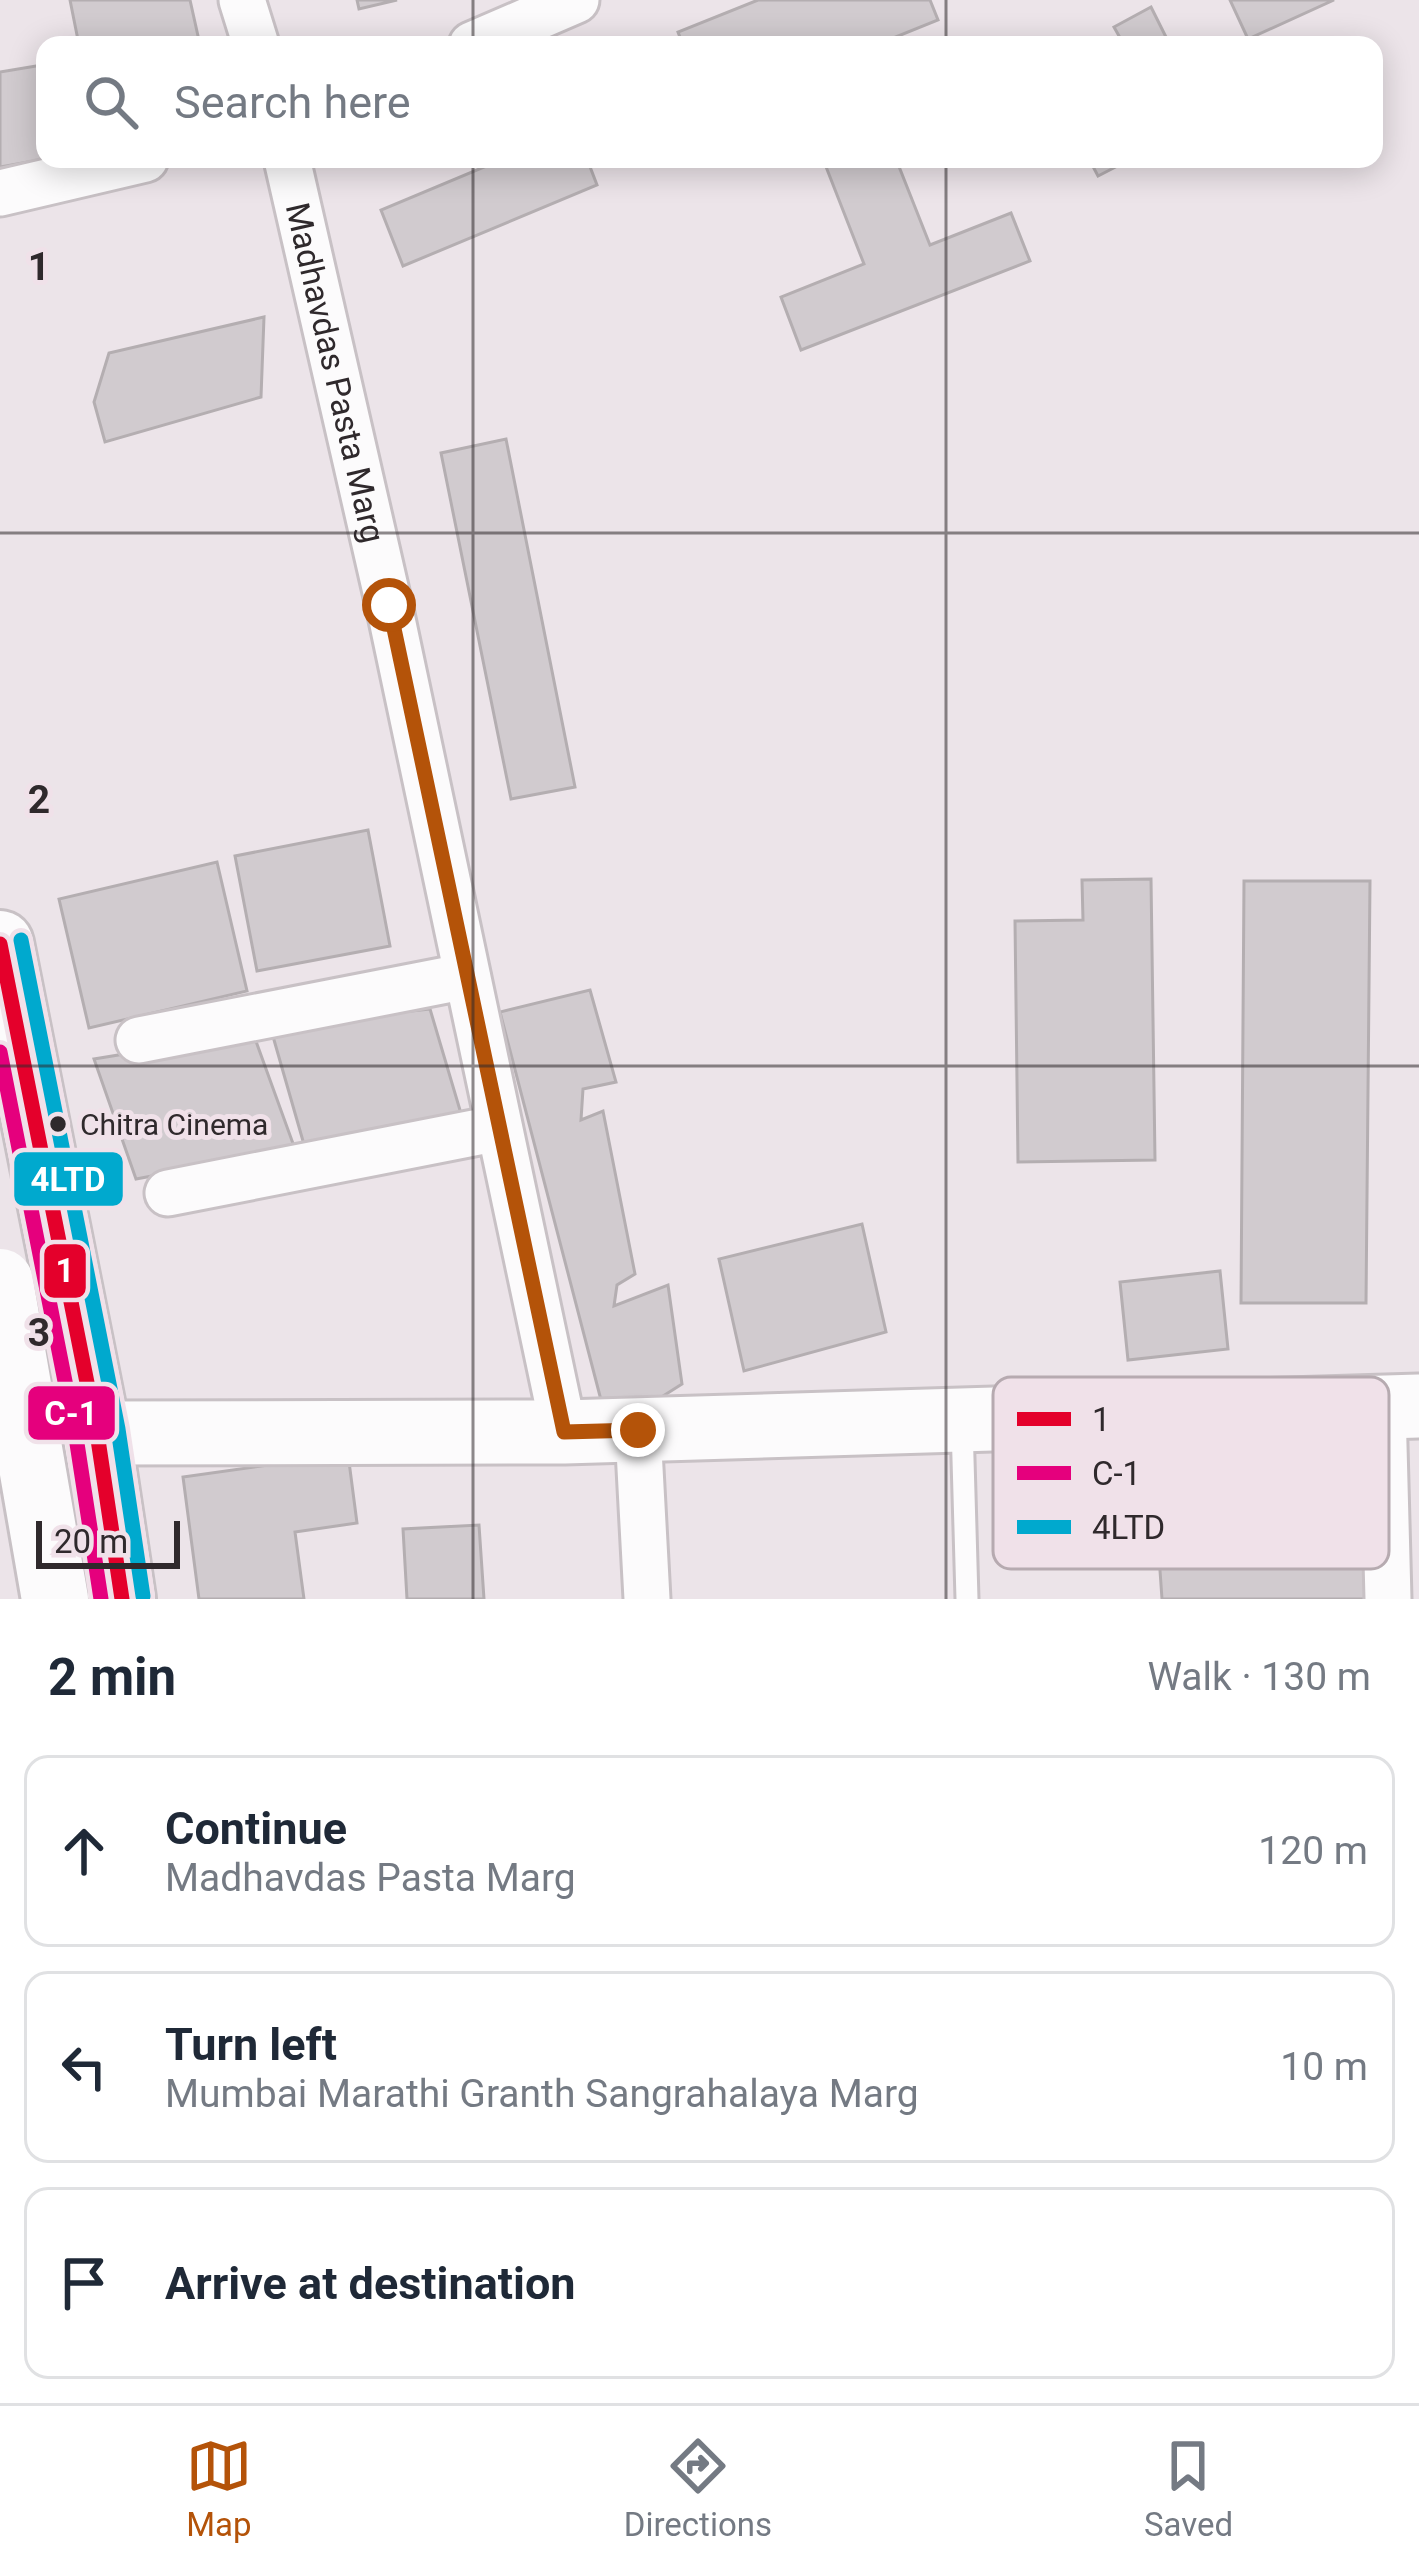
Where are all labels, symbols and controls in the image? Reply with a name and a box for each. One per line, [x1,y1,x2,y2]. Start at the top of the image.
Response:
search box [36,36,1383,168]
icon: search [78,69,144,135]
text: Search here [174,76,411,129]
street label: Madhavdas Pasta Marg [278,199,394,546]
text: 1 [28,244,50,290]
route start [362,578,416,632]
text: 2 [28,777,50,823]
place label: Chitra Cinema [80,1107,268,1142]
marker: Chitra Cinema [47,1113,69,1135]
line badge: 4LTD [12,1150,125,1208]
text: 4LTD [30,1160,106,1199]
line badge: 1 [42,1242,88,1300]
text: 1 [56,1251,74,1290]
text: 3 [28,1310,50,1356]
legend [993,1377,1389,1569]
line badge: C-1 [26,1384,117,1442]
text: C-1 [44,1394,98,1433]
text: 1 [1092,1400,1111,1439]
route end [611,1403,665,1457]
text: C-1 [1092,1454,1141,1493]
text: 4LTD [1092,1508,1165,1547]
scale bar [36,1515,180,1568]
text: 20 m [54,1522,128,1561]
text: 2 min [48,1648,176,1707]
text: Walk · 130 m [1147,1654,1371,1700]
text: Continue [165,1802,347,1855]
icon: ahead [51,1818,117,1884]
text: 120 m [1258,1828,1368,1874]
text: Madhavdas Pasta Marg [165,1855,576,1901]
text: Turn left [165,2018,337,2071]
icon: left [51,2034,117,2100]
text: 10 m [1280,2044,1368,2090]
text: Mumbai Marathi Granth Sangrahalaya Marg [165,2071,919,2117]
icon: arrive [51,2250,117,2316]
text: Arrive at destination [165,2257,576,2310]
tab: Map [186,2433,252,2544]
tab: Directions [624,2433,772,2544]
tab: Saved [1144,2433,1233,2544]

